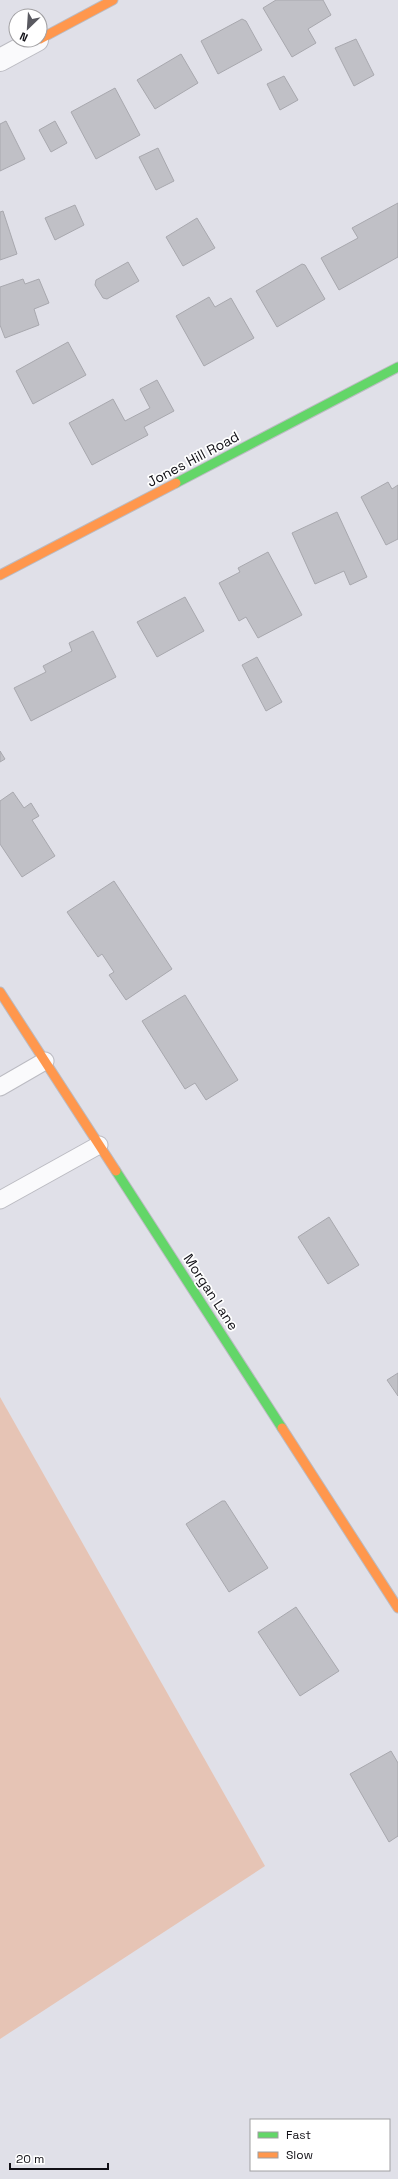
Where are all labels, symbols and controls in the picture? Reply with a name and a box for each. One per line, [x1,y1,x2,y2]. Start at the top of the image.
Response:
north arrow [8,8,48,48]
text: N [17,29,30,45]
street label: Jones Hill Road [144,427,242,491]
street label: Morgan Lane [180,1250,242,1334]
legend [250,2119,390,2171]
text: Fast [286,2127,311,2143]
scale bar [10,2145,108,2171]
text: Slow [286,2147,313,2163]
text: 20 m [16,2151,44,2167]

